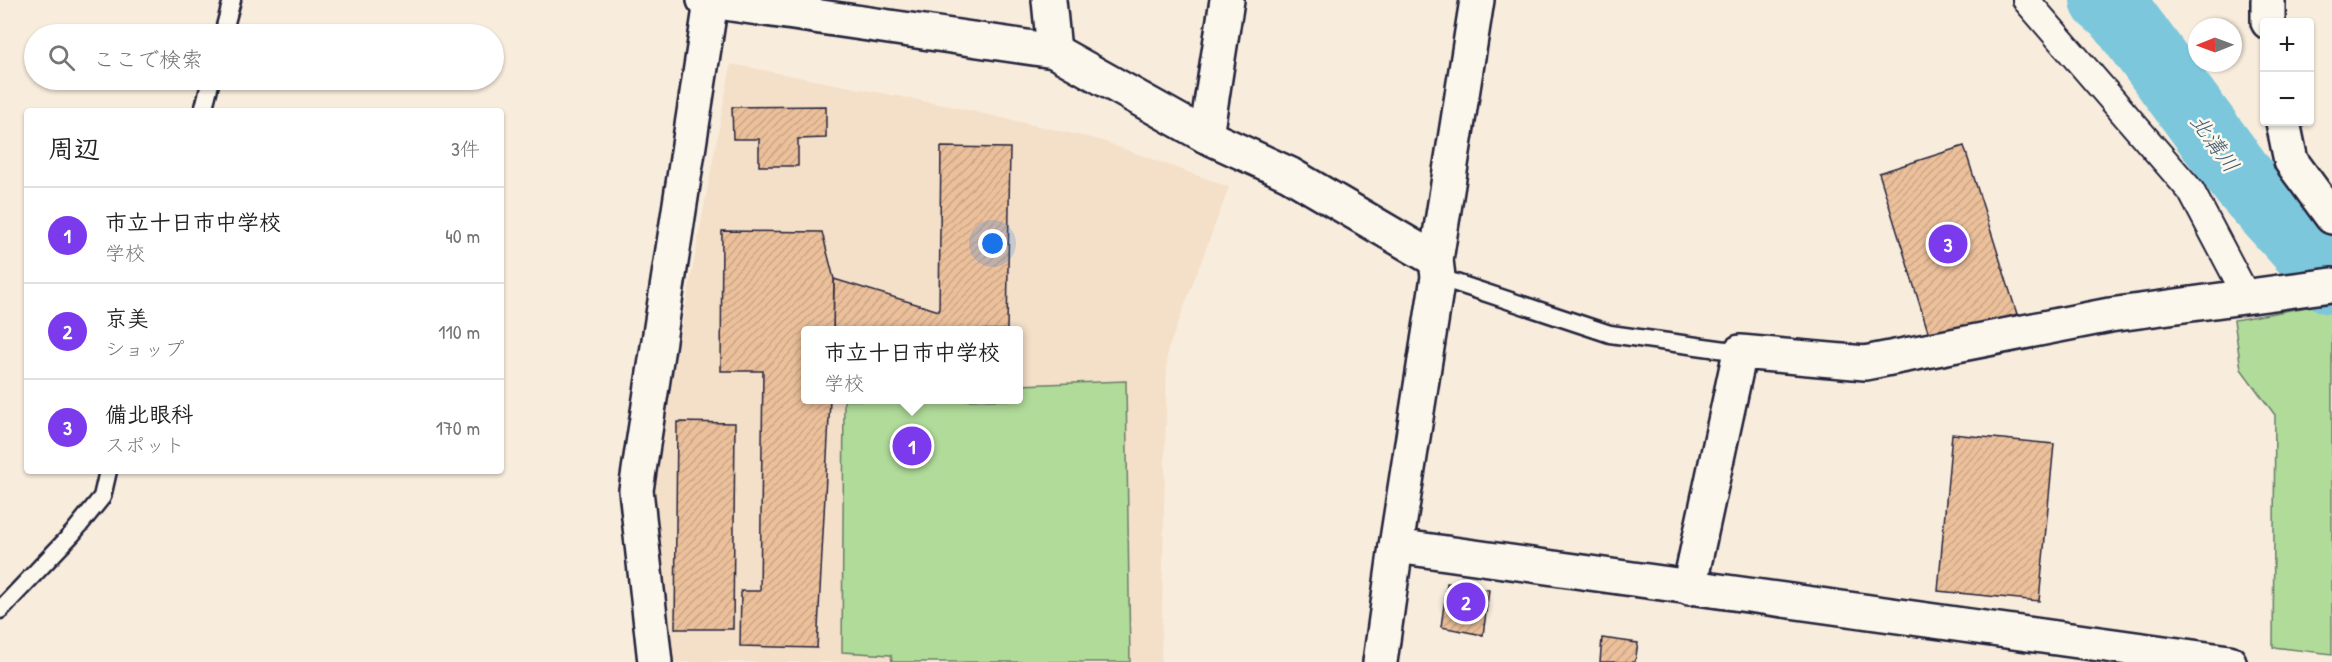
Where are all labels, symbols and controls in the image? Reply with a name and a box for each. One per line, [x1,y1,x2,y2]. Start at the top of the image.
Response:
north arrow [2188,18,2242,72]
map controls [2260,18,2314,126]
button: + [2260,18,2314,72]
search box [24,24,504,90]
icon: search [45,41,78,74]
text: ここで検索 [93,44,203,74]
button: − [2260,72,2314,126]
water label: 北溝川 [2183,107,2247,179]
text: 周辺 [48,131,100,166]
text: 3件 [451,135,480,162]
text: 市立十日市中学校 [105,207,281,237]
text: 1 [64,222,71,249]
text: 40 m [445,222,480,249]
pin: 3 [1928,222,1968,266]
your location [978,229,1007,258]
text: 学校 [105,239,145,266]
text: 京美 [105,303,149,333]
text: 2 [63,318,72,345]
text: 110 m [438,318,480,345]
popup [801,326,1023,404]
text: ショップ [105,335,184,362]
text: 市立十日市中学校 [824,337,1000,367]
text: 学校 [824,369,864,396]
text: 備北眼科 [105,399,193,429]
text: 3 [63,414,72,441]
text: 170 m [436,414,480,441]
pin: 1 [892,424,932,468]
text: スポット [105,431,185,458]
pin: 2 [1446,580,1486,624]

